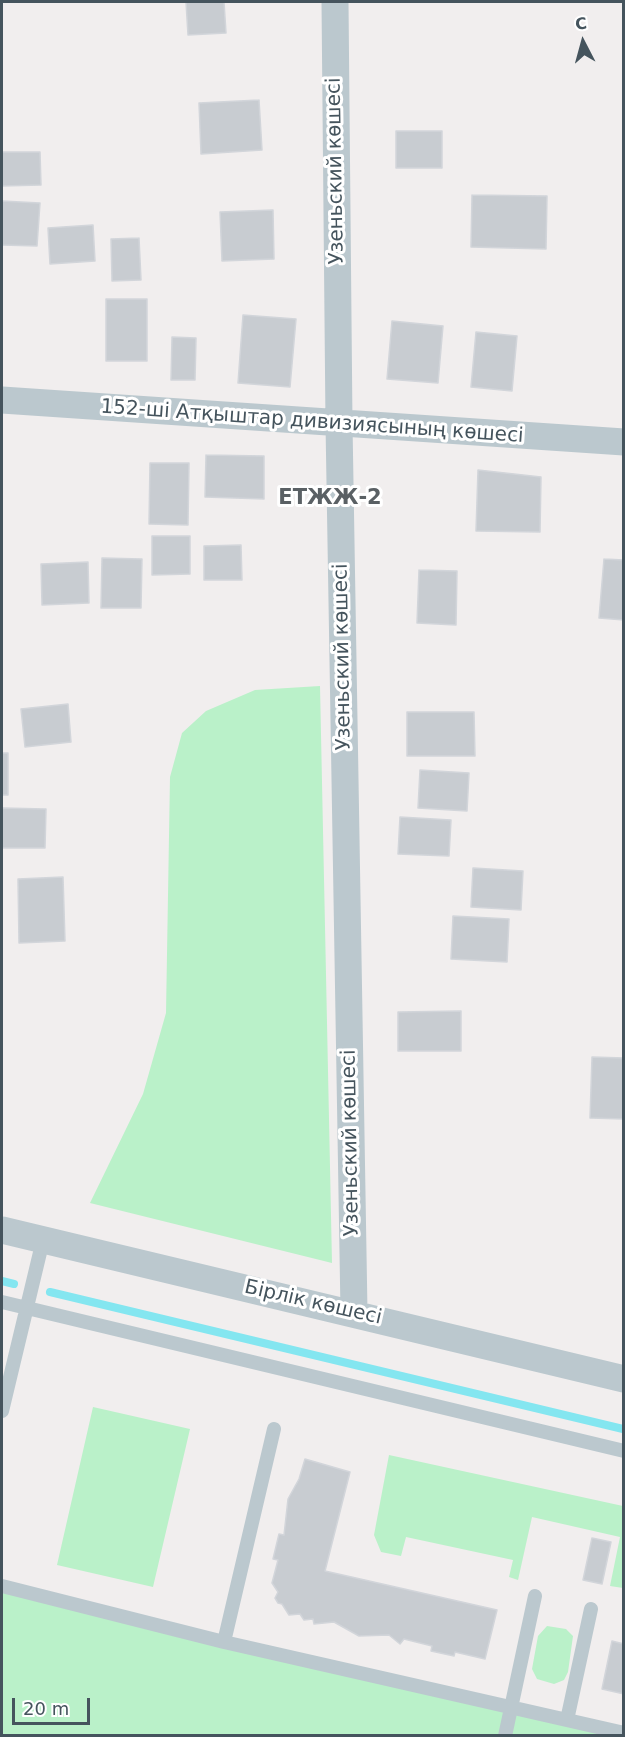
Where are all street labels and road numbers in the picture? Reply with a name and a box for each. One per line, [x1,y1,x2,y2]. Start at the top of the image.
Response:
street label: Узеньский көшесі [322,77,350,265]
street label: 152-ші Атқыштар дивизиясының көшесі [100,395,524,449]
street label: Узеньский көшесі [329,563,357,751]
street label: Узеньский көшесі [337,1049,365,1237]
street label: Бірлік көшесі [242,1276,384,1330]

